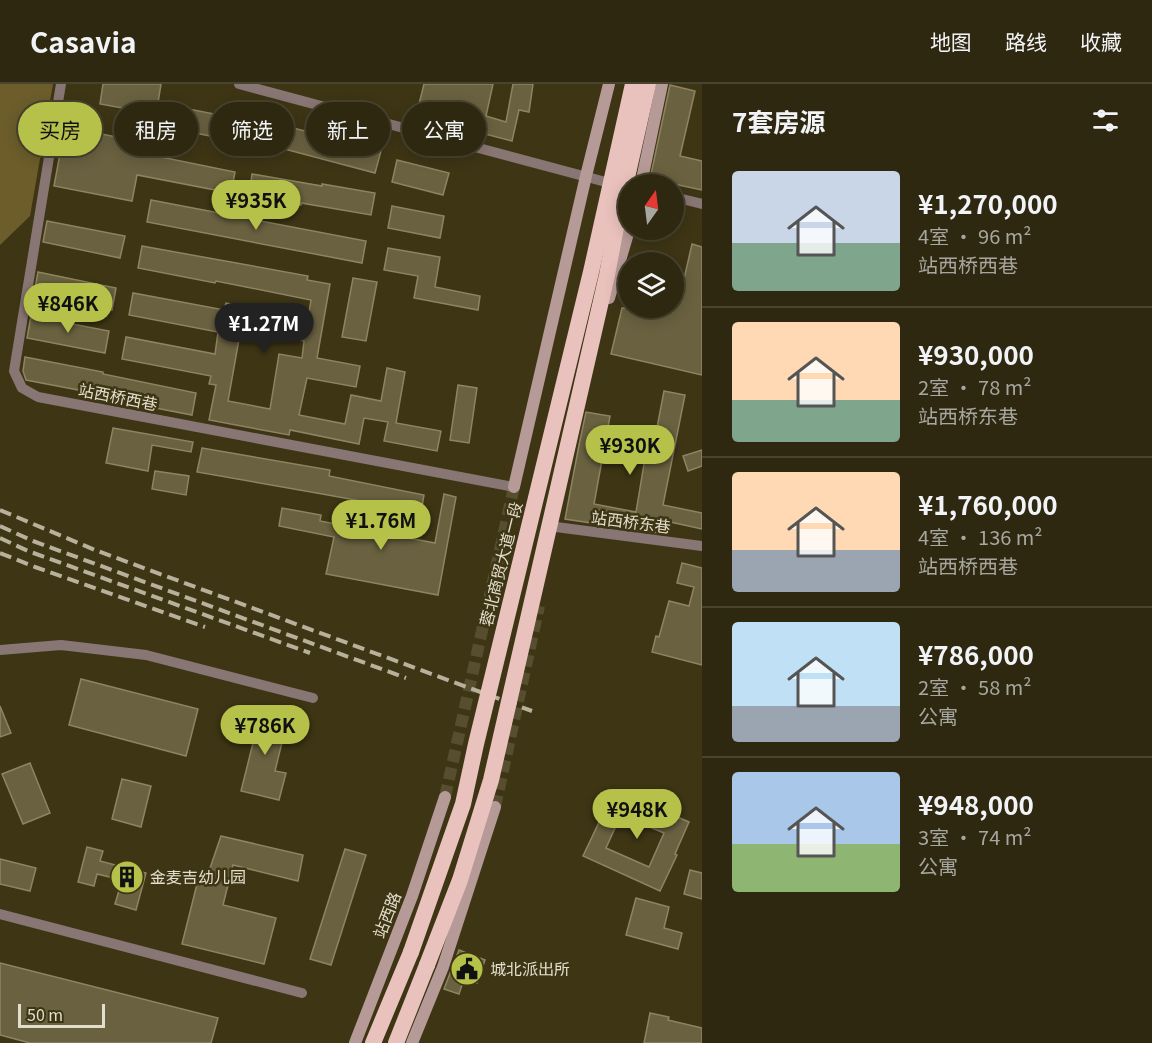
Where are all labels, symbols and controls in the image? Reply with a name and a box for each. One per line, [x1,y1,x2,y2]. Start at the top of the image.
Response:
text: Casavia [30,21,137,61]
text: 地图 [930,26,972,56]
text: 路线 [1005,26,1047,56]
text: 收藏 [1080,26,1122,56]
chip: 买房 [18,102,102,156]
chip: 租房 [114,102,198,156]
chip: 筛选 [210,102,294,156]
chip: 新上 [306,102,390,156]
chip: 公寓 [402,102,486,156]
text: 7套房源 [732,102,825,139]
icon: filters [1089,104,1122,137]
north arrow [618,174,684,240]
map controls [618,174,684,318]
pin: ¥935K [214,180,298,231]
text: ¥1,270,000 [918,184,1058,221]
text: ¥935K [226,185,286,214]
icon: home [780,195,852,267]
text: 4室 · 96 m² [918,221,1031,250]
text: 站西桥西巷 [918,250,1018,279]
button: layers [618,252,684,318]
pin: ¥846K [26,283,110,334]
text: ¥846K [38,288,98,317]
pin: ¥1.27M [215,303,313,354]
text: ¥1.27M [229,308,299,337]
text: ¥930,000 [918,335,1034,372]
icon: home [780,346,852,418]
text: 2室 · 78 m² [918,372,1031,401]
street label: 站西桥西巷 [77,377,160,415]
text: 站西桥东巷 [918,401,1018,430]
pin: ¥930K [588,425,672,476]
text: ¥930K [600,430,660,459]
text: ¥1,760,000 [918,485,1058,522]
icon: home [780,496,852,568]
street label: 蓉北商贸大道一段 [473,499,527,629]
pin: ¥1.76M [332,500,430,551]
street label: 站西桥东巷 [590,504,672,538]
text: ¥1.76M [346,505,416,534]
text: 4室 · 136 m² [918,522,1043,551]
text: 站西桥西巷 [918,551,1018,580]
text: ¥786,000 [918,635,1034,672]
icon: home [780,646,852,718]
text: 2室 · 58 m² [918,672,1031,701]
text: 公寓 [918,701,958,730]
pin: ¥786K [223,705,307,756]
text: ¥786K [235,710,295,739]
text: ¥948,000 [918,785,1034,822]
pin: ¥948K [595,789,679,840]
text: ¥948K [607,794,667,823]
icon: home [780,796,852,868]
text: 3室 · 74 m² [918,822,1031,851]
text: 公寓 [918,851,958,880]
building icon: 金麦吉幼儿园 [109,859,145,895]
place label: 金麦吉幼儿园 [150,864,246,888]
street label: 站西路 [366,888,406,941]
public building icon: 城北派出所 [449,951,485,987]
place label: 城北派出所 [490,956,570,980]
scale bar [18,1001,105,1028]
text: 50 m [27,1002,63,1026]

